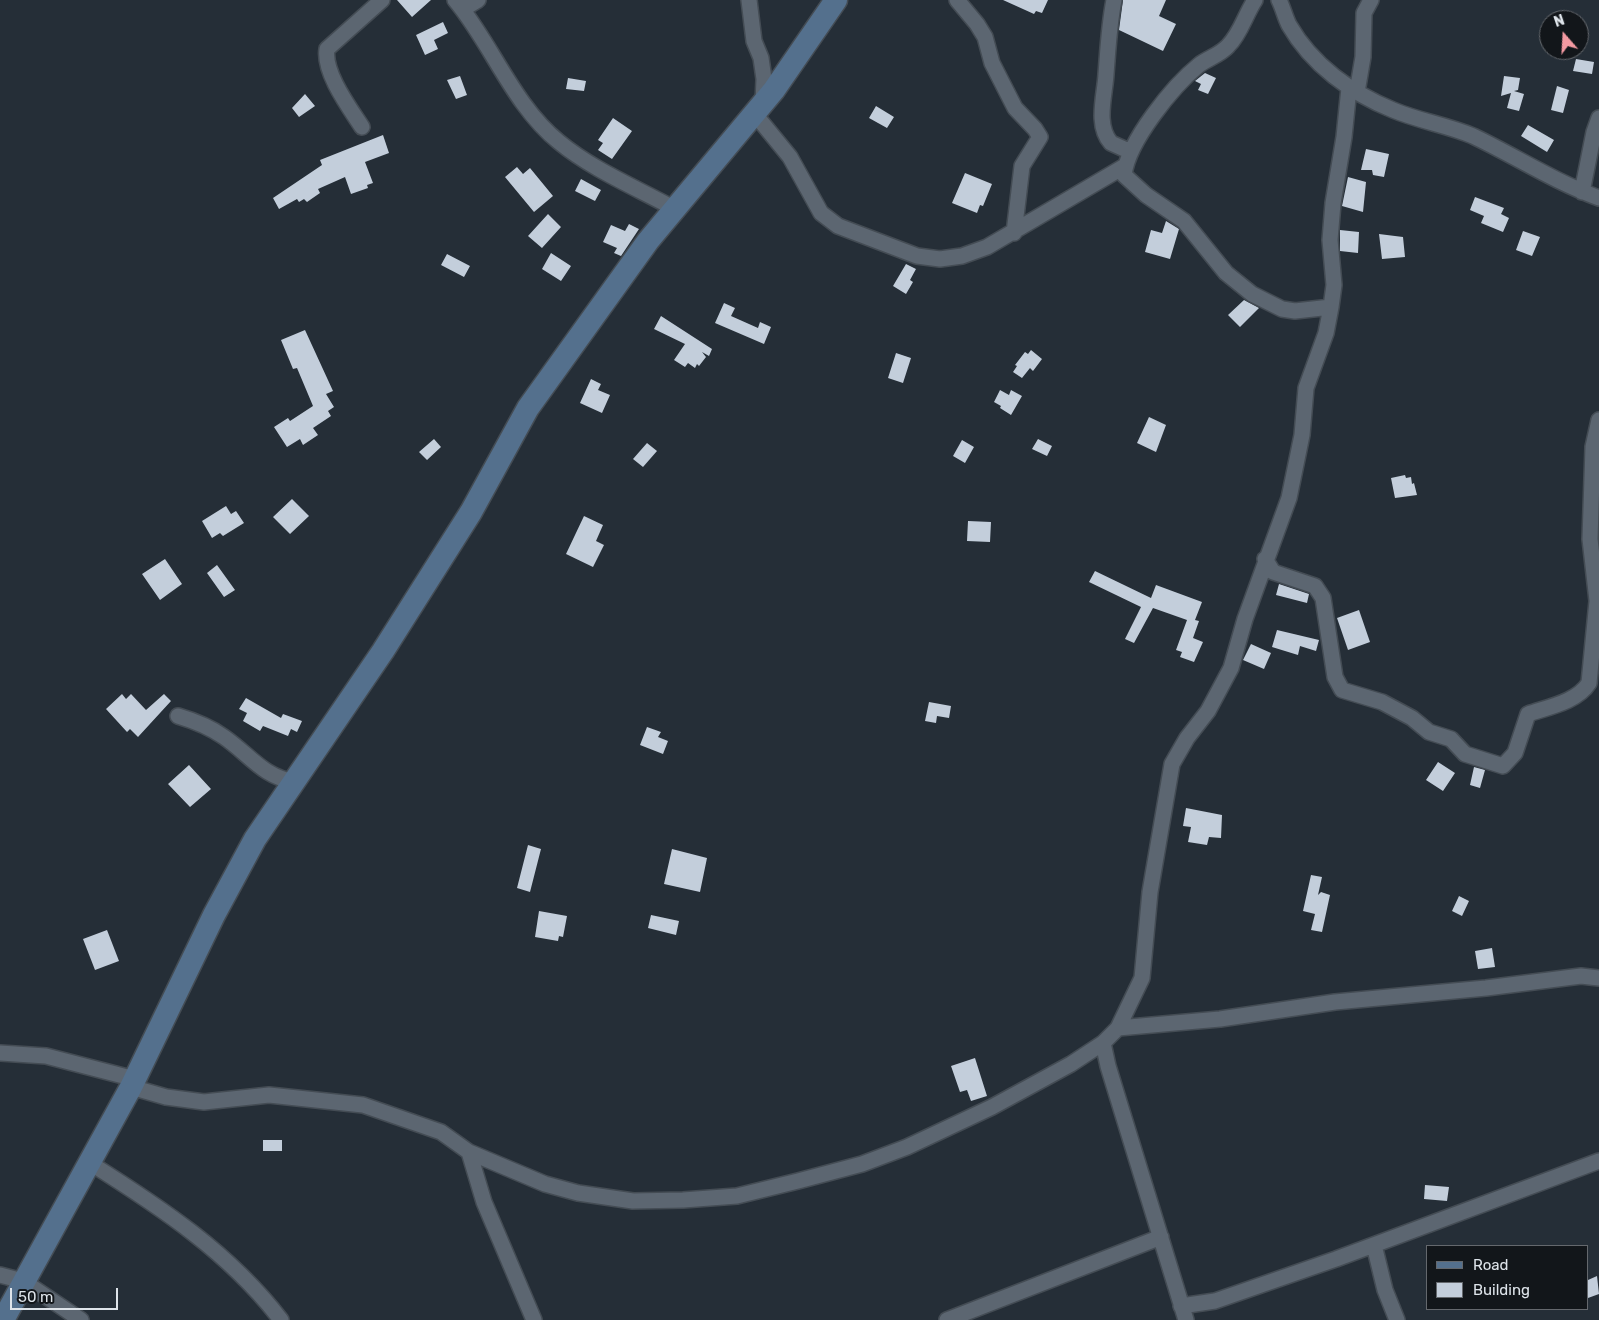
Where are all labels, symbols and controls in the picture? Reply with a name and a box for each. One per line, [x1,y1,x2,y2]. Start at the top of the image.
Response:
north arrow [1539,10,1589,60]
text: N [1552,12,1567,31]
legend [1426,1245,1589,1310]
text: Road [1473,1256,1509,1274]
scale bar [12,1278,120,1310]
text: Building [1473,1281,1530,1299]
text: 50 m [18,1288,53,1306]

